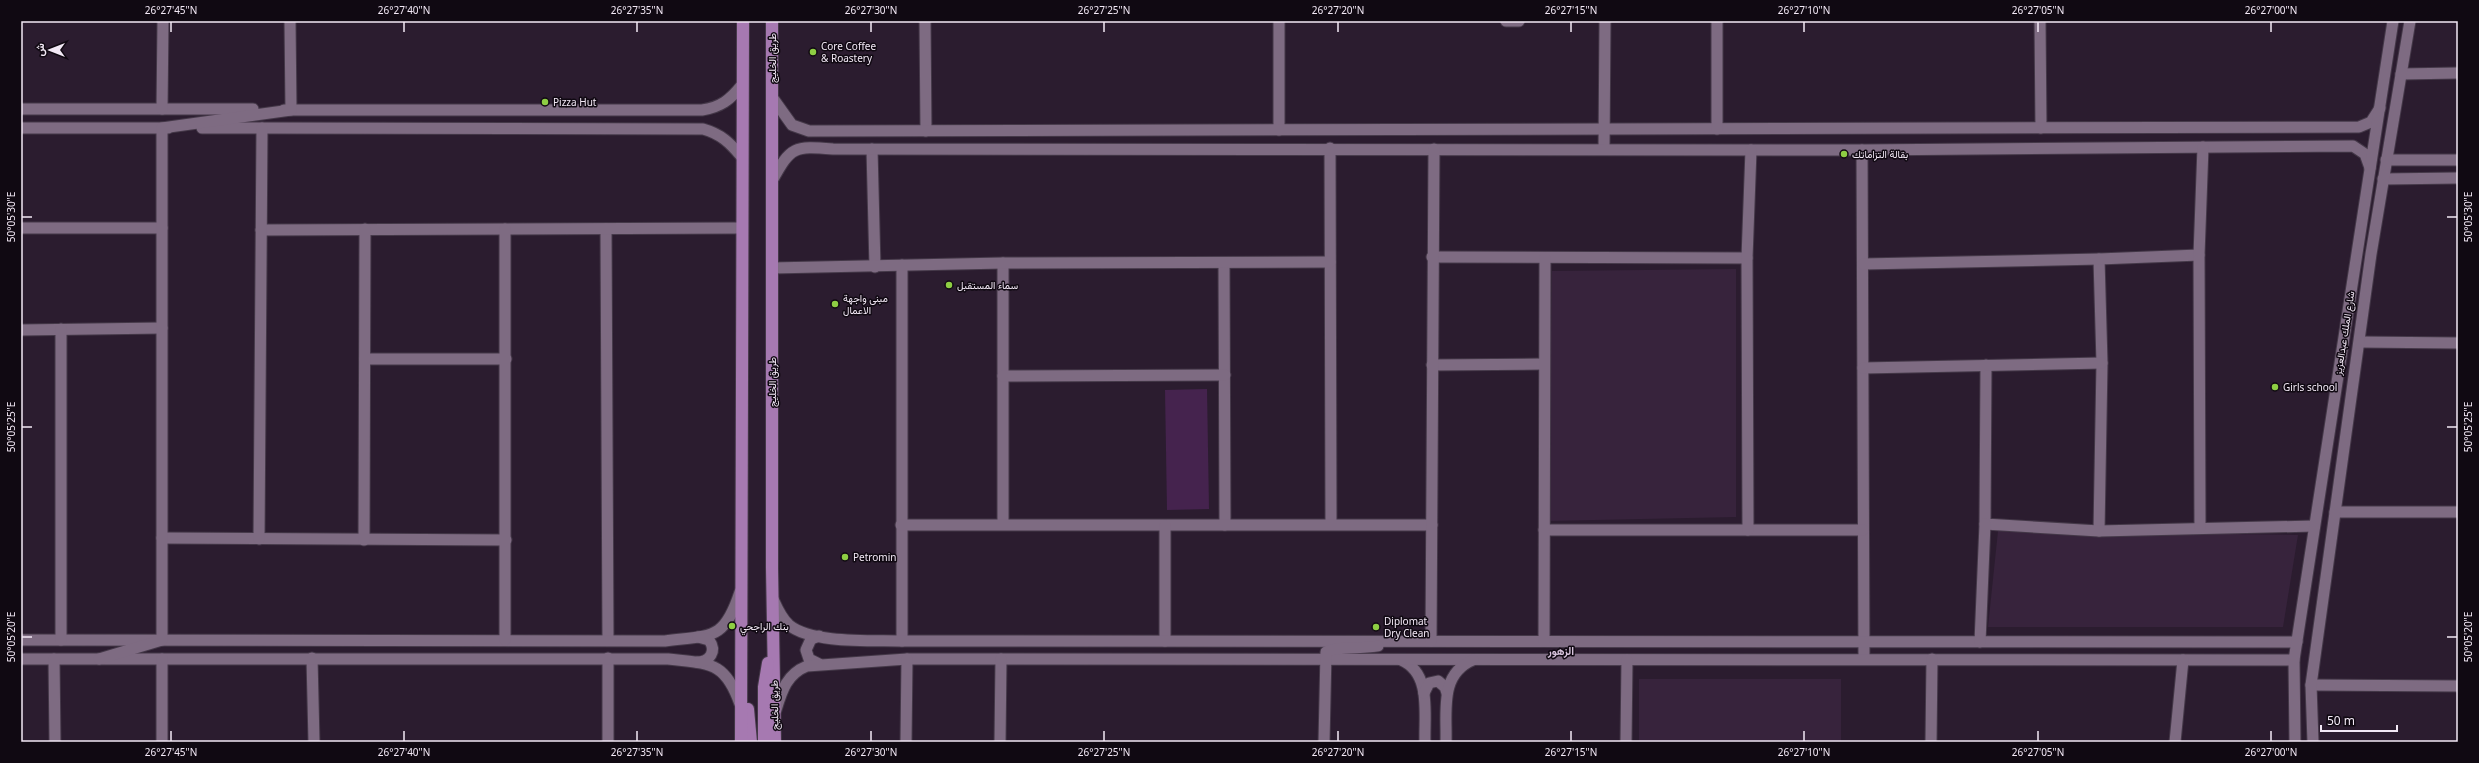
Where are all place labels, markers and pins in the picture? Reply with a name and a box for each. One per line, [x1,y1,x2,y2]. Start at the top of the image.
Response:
place label: Core Coffee & Roastery [821,39,876,65]
marker: Core Coffee & Roastery [808,47,818,57]
place label: Pizza Hut [553,95,597,109]
marker: Pizza Hut [540,97,550,107]
place label: بقالة التزاماتك [1852,147,1908,161]
marker: بقالة التزاماتك [1839,149,1849,159]
place label: سماء المستقبل [957,278,1018,292]
marker: سماء المستقبل [944,280,954,290]
place label: مبنى واجهة الاعمال [843,291,888,317]
marker: مبنى واجهة الاعمال [830,299,840,309]
place label: Girls school [2283,380,2337,394]
marker: Girls school [2270,382,2280,392]
place label: Petromin [853,550,896,564]
marker: Petromin [840,552,850,562]
place label: Diplomat Dry Clean [1384,614,1429,640]
place label: بنك الراجحي [740,619,789,635]
marker: بنك الراجحي [727,621,737,631]
marker: Diplomat Dry Clean [1371,622,1381,632]

